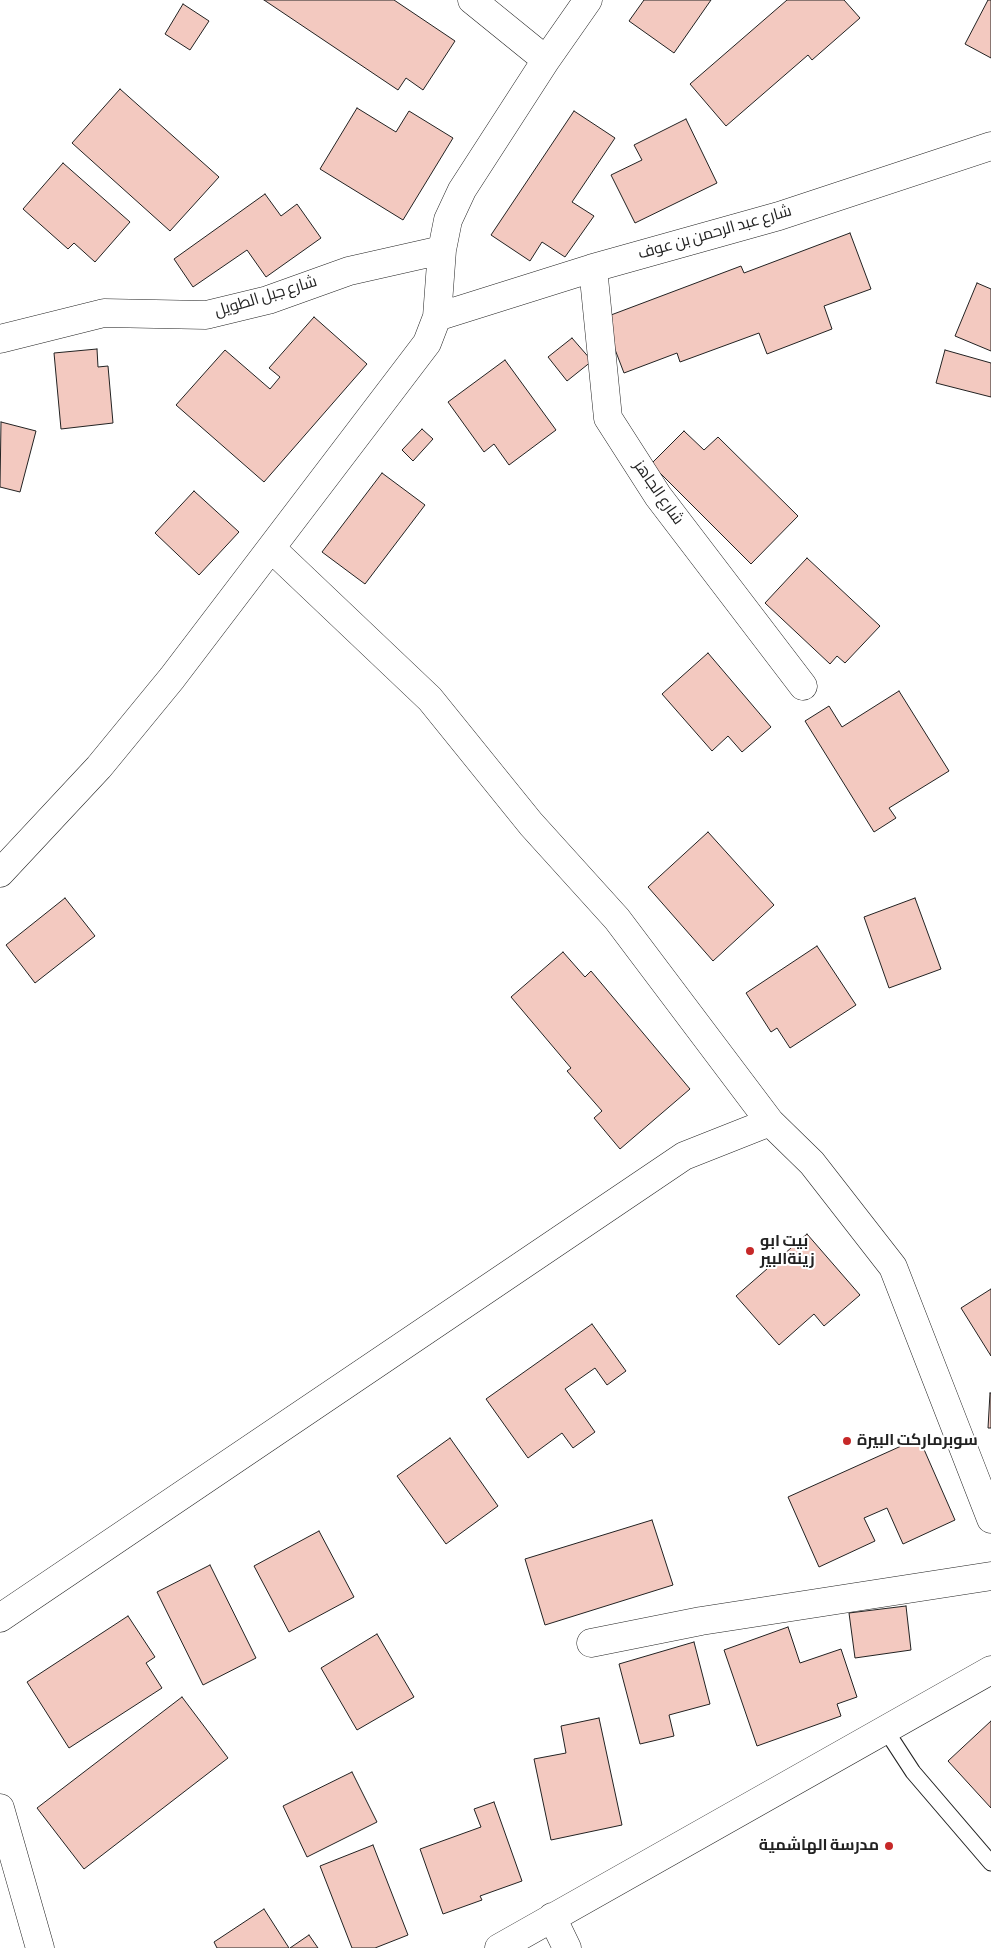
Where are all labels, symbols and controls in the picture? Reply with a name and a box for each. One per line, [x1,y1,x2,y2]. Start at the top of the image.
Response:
street label: شارع عبد الرحمن بن عوف [636,202,794,264]
street label: شارع جبل الطويل [212,272,320,322]
street label: شارع الجاهز [629,457,687,529]
place label: بيت ابو زينةالبير [760,1232,815,1270]
marker: بيت ابو زينةالبير [744,1245,756,1257]
place label: سوبرماركت البيرة [857,1431,978,1451]
marker: سوبرماركت البيرة [841,1435,853,1447]
place label: مدرسة الهاشمية [759,1836,879,1856]
marker: مدرسة الهاشمية [883,1840,895,1852]

